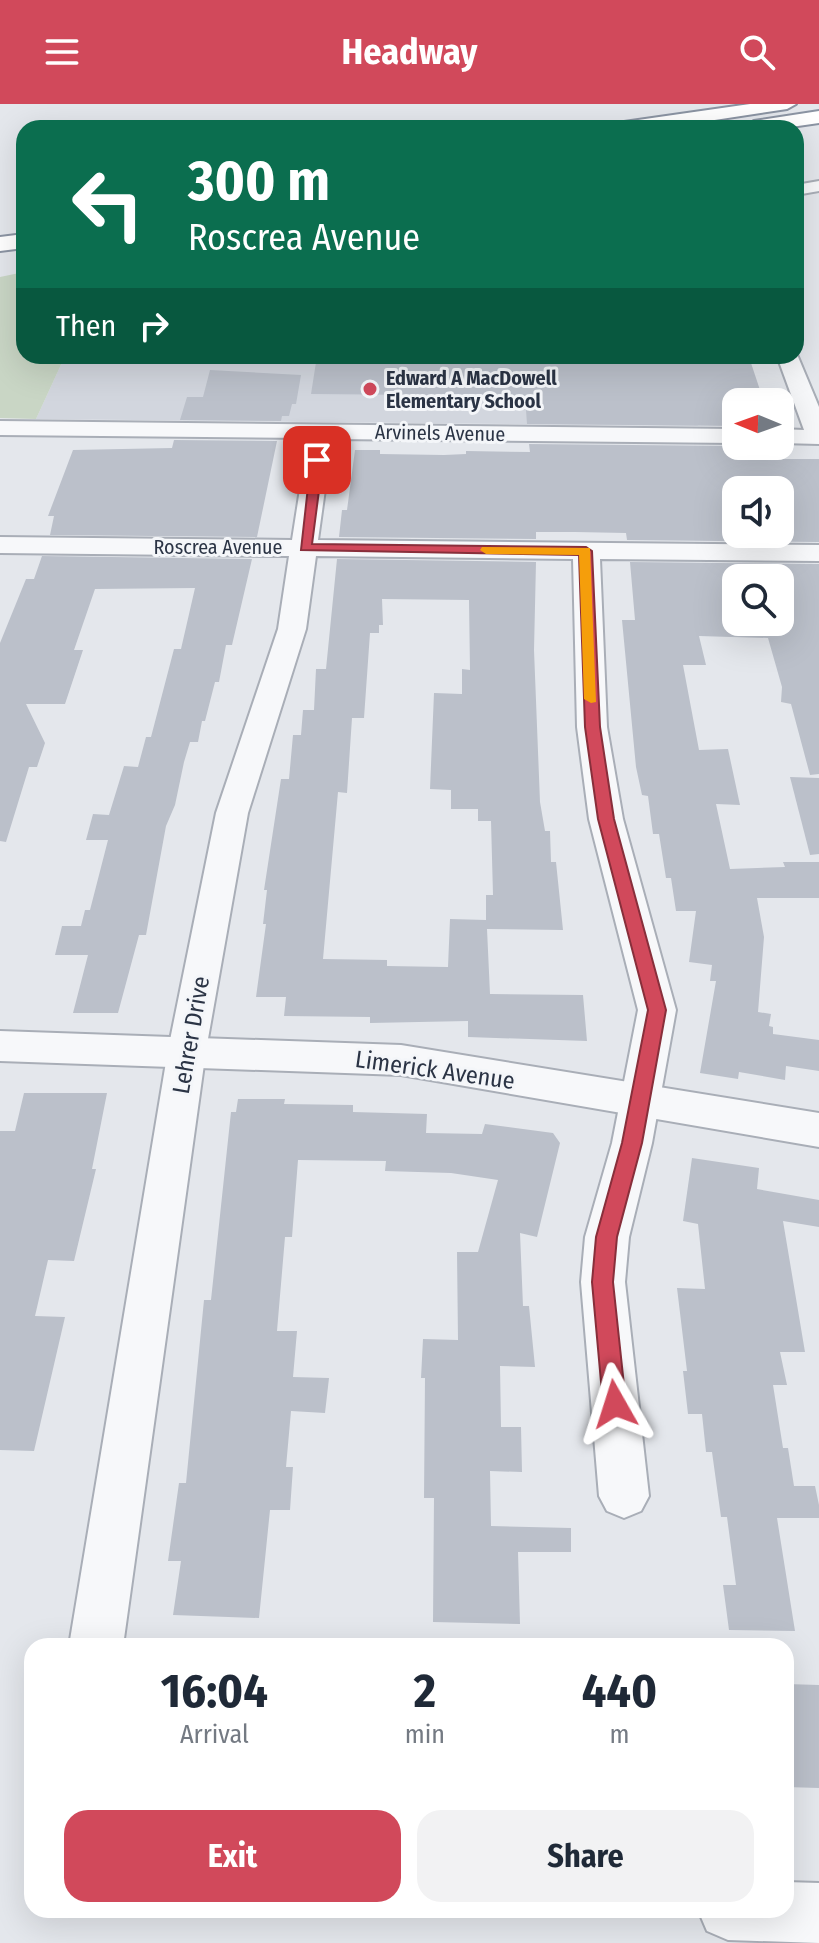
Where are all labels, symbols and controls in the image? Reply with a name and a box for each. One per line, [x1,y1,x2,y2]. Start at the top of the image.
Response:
icon: menu [40,30,84,74]
text: Headway [342,30,477,74]
icon: search [735,30,779,74]
text: 300 m [188,148,330,215]
icon: left [56,152,160,256]
text: Roscrea Avenue [188,216,420,260]
icon: right [132,304,176,348]
text: Then [56,308,116,344]
place label: Edward A MacDowell Elementary School [386,366,557,413]
marker: Edward A MacDowell Elementary School [361,380,379,398]
north arrow [722,388,794,460]
map controls [722,388,794,636]
street label: Arvinels Avenue [375,420,505,446]
pin [283,426,351,494]
icon: arrive [295,438,339,482]
button: sound [722,476,794,548]
street label: Roscrea Avenue [154,535,282,559]
button: search [722,564,794,636]
street label: Lehrer Drive [167,974,215,1096]
street label: Limerick Avenue [354,1045,516,1095]
position arrow [573,1362,657,1446]
text: 16:04 [161,1662,268,1720]
text: 2 [414,1662,436,1720]
text: 440 [582,1662,657,1720]
text: Arrival [180,1719,249,1750]
text: min [405,1719,445,1750]
text: m [609,1719,629,1750]
button: Exit [64,1810,401,1902]
button: Share [417,1810,754,1902]

